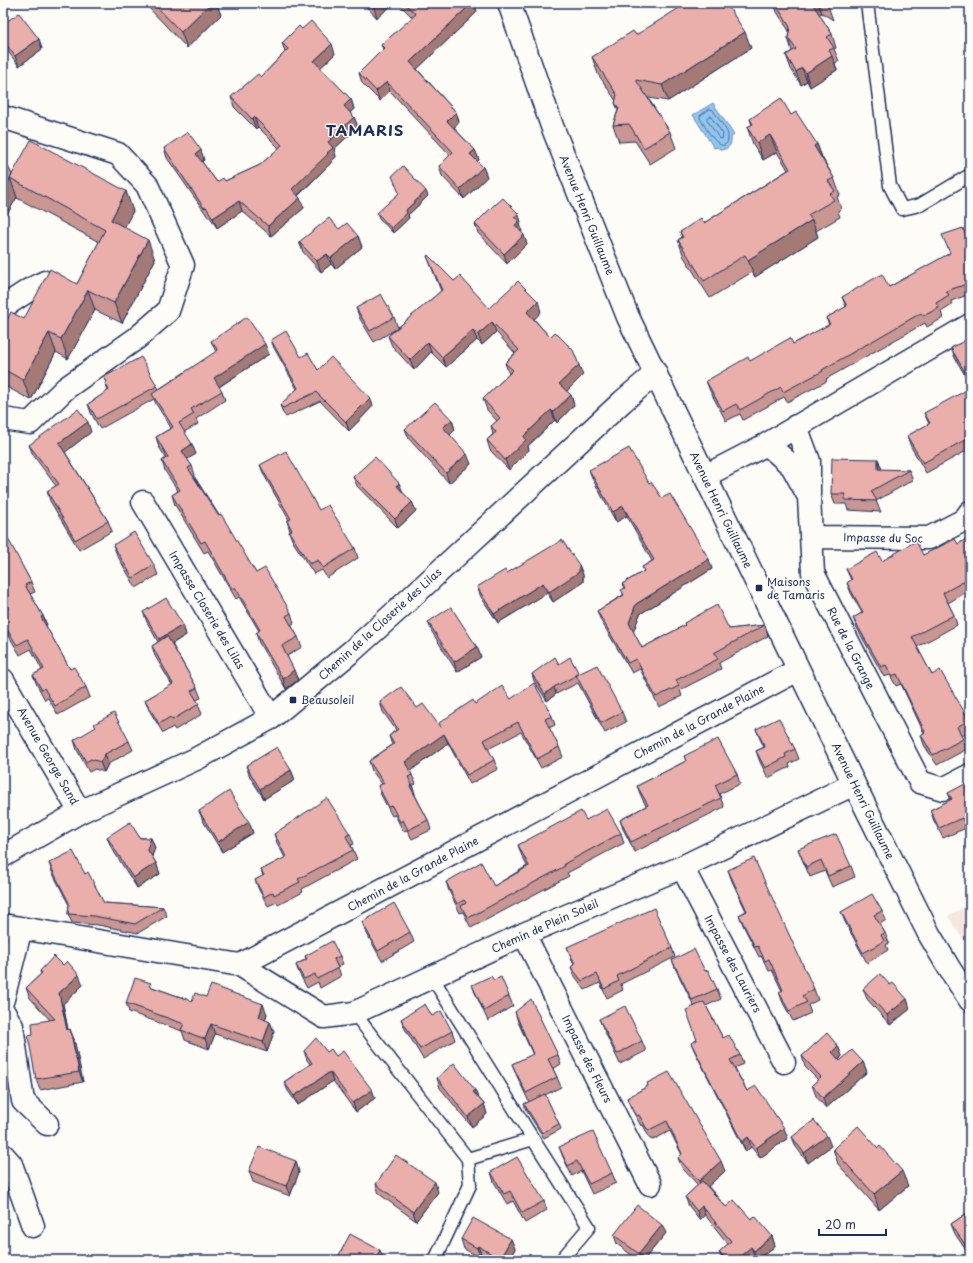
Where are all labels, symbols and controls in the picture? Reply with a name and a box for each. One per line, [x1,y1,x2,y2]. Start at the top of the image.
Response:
district label: TAMARIS [326,118,404,141]
street label: Avenue Henri Guillaume [556,152,619,277]
street label: Avenue Henri Guillaume [686,449,757,571]
street label: Impasse du Soc [843,528,923,547]
street label: Impasse Closerie des Lilas [165,547,250,672]
street label: Chemin de la Closerie des Lilas [314,564,445,684]
place label: Maisons de Tamaris [767,573,825,603]
marker: Maisons de Tamaris [754,583,764,593]
street label: Rue de la Grange [823,604,879,692]
street label: Chemin de la Grande Plaine [630,680,767,763]
place label: Beausoleil [301,691,354,708]
marker: Beausoleil [288,695,298,705]
street label: Avenue George Sand [13,704,84,808]
street label: Avenue Henri Guillaume [828,740,899,862]
street label: Chemin de la Grande Plaine [344,832,481,915]
street label: Chemin de Plein Soleil [489,894,601,957]
street label: Impasse des Lauriers [700,912,766,1016]
street label: Impasse des Fleurs [558,1012,617,1106]
scale bar [819,1211,886,1237]
text: 20 m [825,1215,856,1233]

